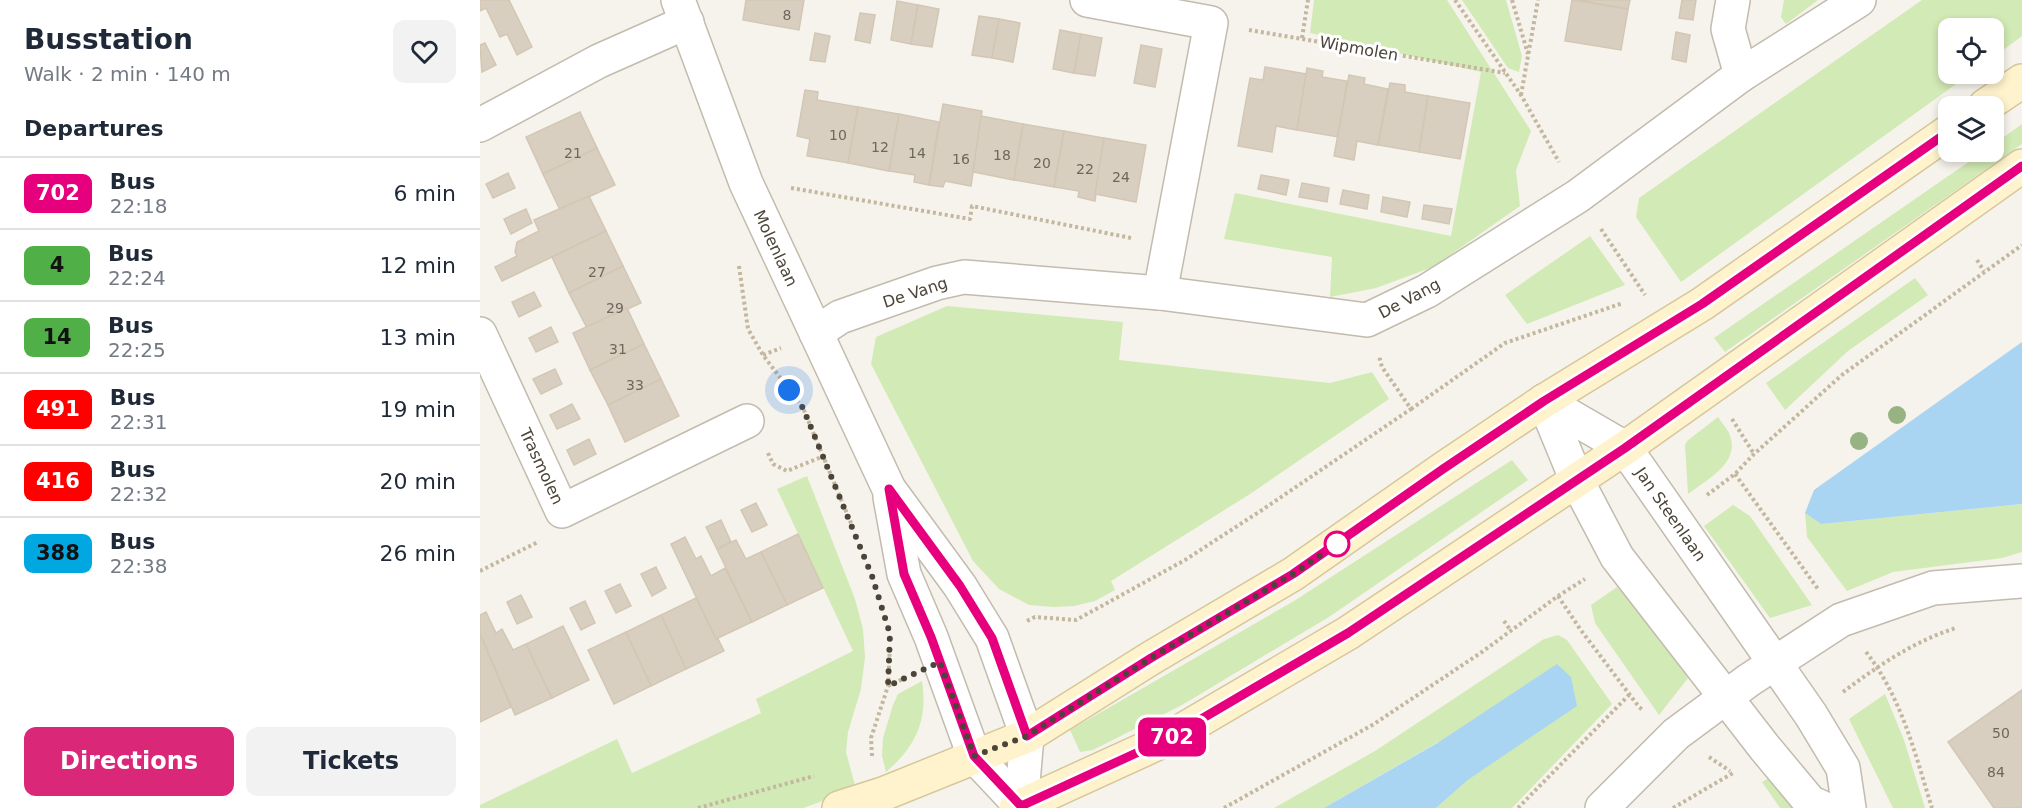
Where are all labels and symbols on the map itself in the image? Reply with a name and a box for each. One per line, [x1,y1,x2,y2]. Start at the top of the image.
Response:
house number: 8 [783,7,791,23]
street label: Wipmolen [1318,32,1400,65]
house number: 10 [829,127,847,143]
house number: 12 [871,139,889,155]
house number: 21 [564,145,582,161]
house number: 14 [908,145,926,161]
house number: 18 [993,147,1011,163]
house number: 16 [952,151,970,167]
house number: 20 [1033,155,1051,171]
house number: 22 [1076,161,1094,177]
house number: 24 [1112,169,1130,185]
street label: Molenlaan [750,207,802,289]
house number: 27 [588,264,606,280]
street label: De Vang [880,273,950,312]
street label: De Vang [1375,274,1443,323]
house number: 29 [606,300,624,316]
house number: 31 [609,341,627,357]
your location [774,375,804,405]
house number: 33 [626,377,644,393]
street label: Trasmolen [515,424,567,507]
street label: Jan Steenlaan [1631,463,1710,565]
unlabelled marker [1324,531,1350,557]
line badge: 702 [1138,718,1206,756]
house number: 50 [1992,725,2010,741]
house number: 84 [1987,764,2005,780]

